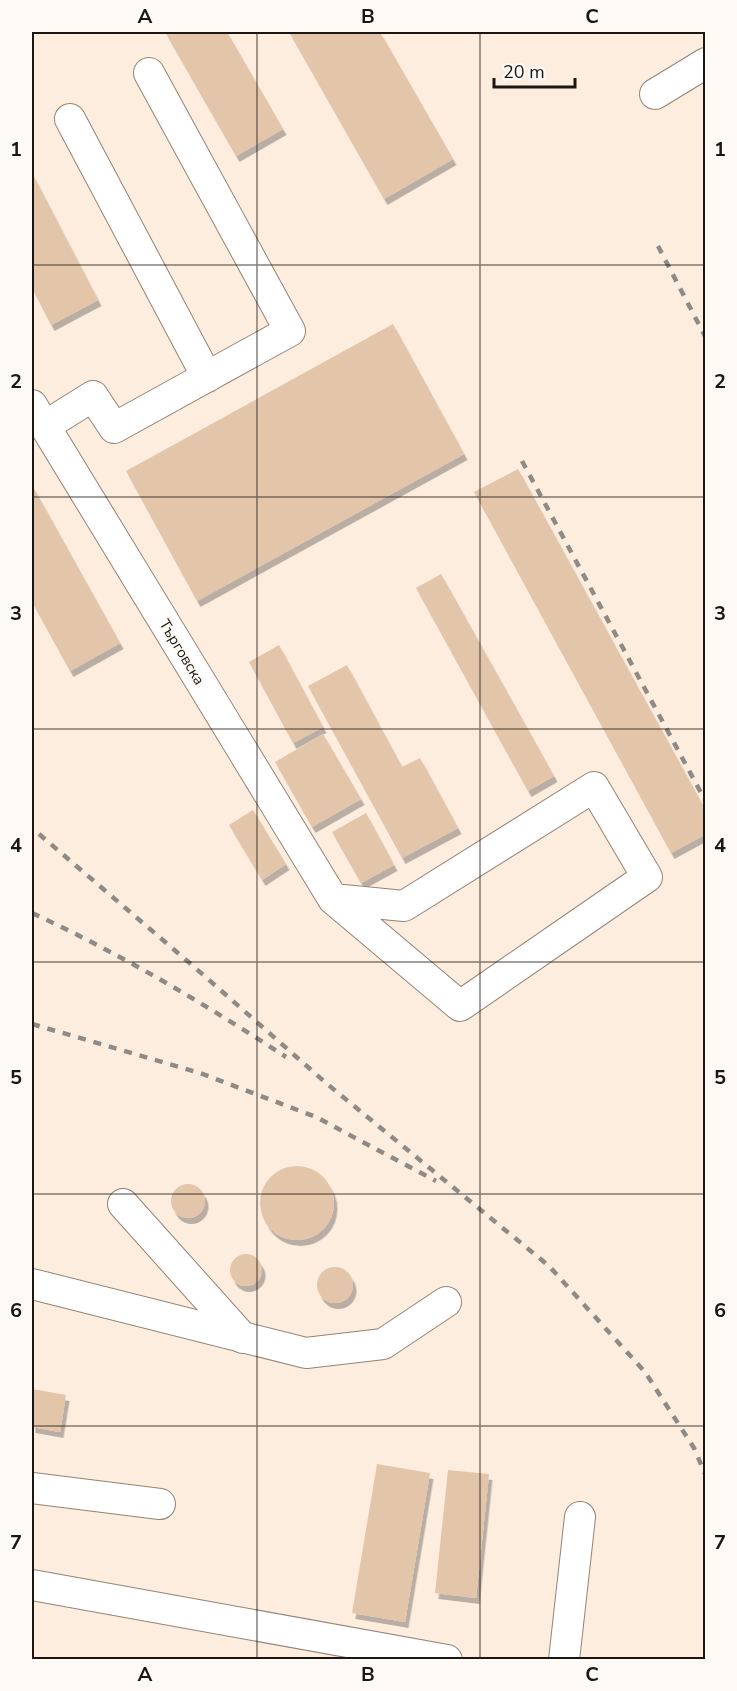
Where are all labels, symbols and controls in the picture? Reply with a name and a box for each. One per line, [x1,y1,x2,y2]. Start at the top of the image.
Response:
text: A [138,3,153,30]
text: B [361,3,375,30]
text: C [585,3,599,30]
scale bar [494,51,575,89]
text: 20 m [503,60,545,84]
text: 1 [10,136,22,163]
text: 1 [714,136,726,163]
text: 2 [10,368,22,395]
text: 2 [714,368,726,395]
text: 3 [10,600,22,627]
text: 3 [714,600,726,627]
street label: Търговска [155,616,209,688]
text: 4 [10,832,22,859]
text: 4 [714,832,726,859]
text: 5 [10,1064,22,1091]
text: 5 [714,1064,726,1091]
text: 6 [10,1297,22,1324]
text: 6 [714,1297,726,1324]
text: 7 [10,1529,22,1556]
text: 7 [714,1529,726,1556]
text: A [138,1661,153,1688]
text: B [361,1661,375,1688]
text: C [585,1661,599,1688]

